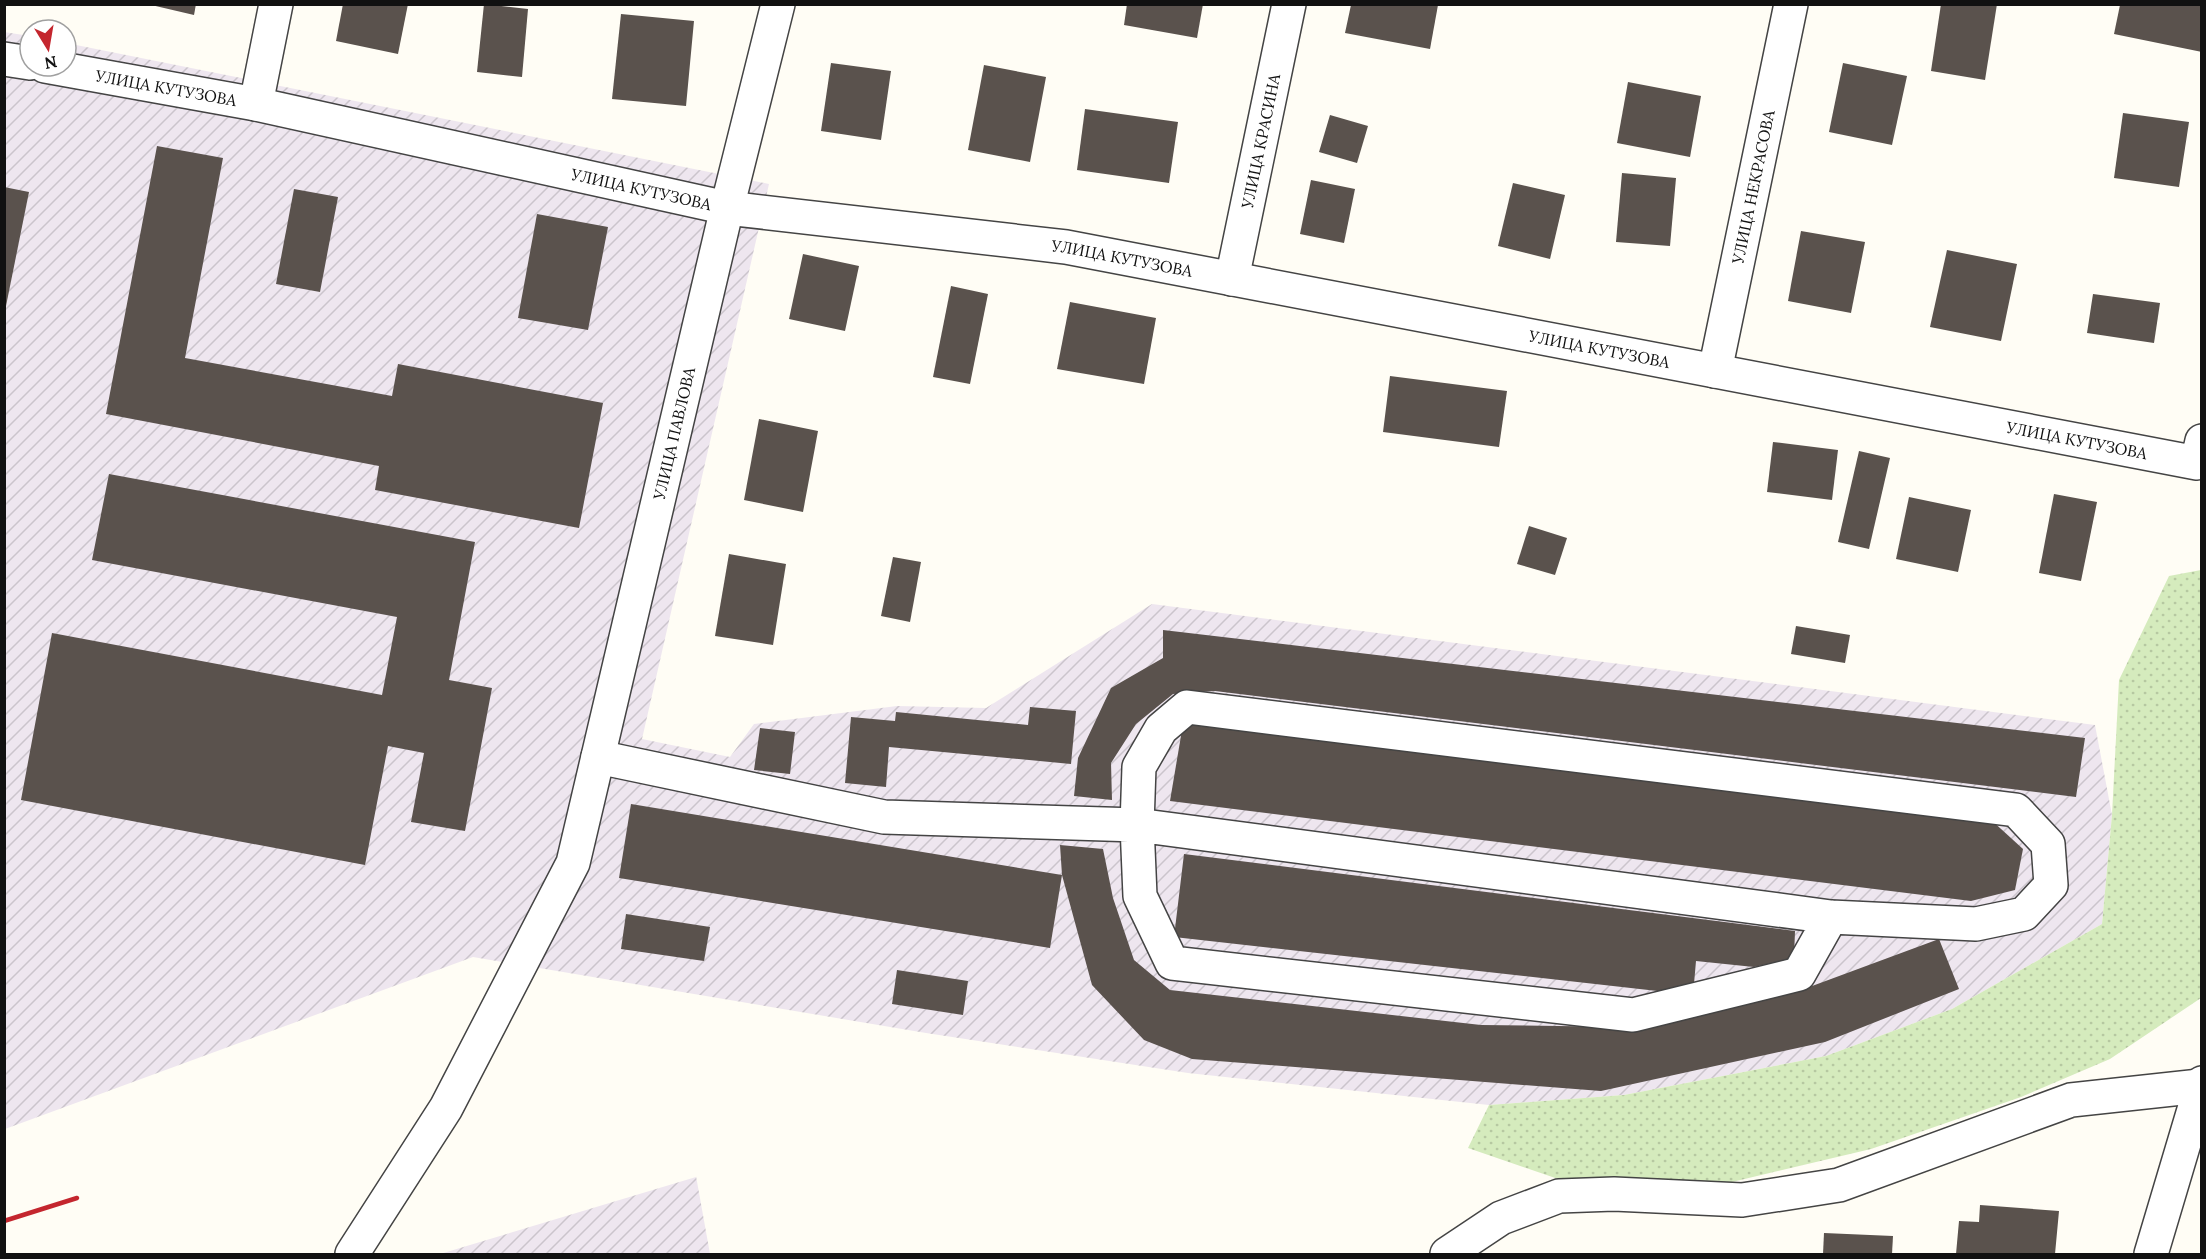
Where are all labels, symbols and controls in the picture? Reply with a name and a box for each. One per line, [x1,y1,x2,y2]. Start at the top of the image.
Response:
north arrow [18,18,78,78]
text: N [43,52,59,74]
street label: УЛИЦА КУТУЗОВА [93,65,239,110]
street label: УЛИЦА КРАСИНА [1237,71,1284,211]
street label: УЛИЦА НЕКРАСОВА [1727,107,1779,267]
street label: УЛИЦА КУТУЗОВА [568,164,714,214]
street label: УЛИЦА КУТУЗОВА [1050,235,1195,281]
street label: УЛИЦА КУТУЗОВА [1526,325,1672,372]
street label: УЛИЦА ПАВЛОВА [649,364,700,503]
street label: УЛИЦА КУТУЗОВА [2004,417,2150,463]

